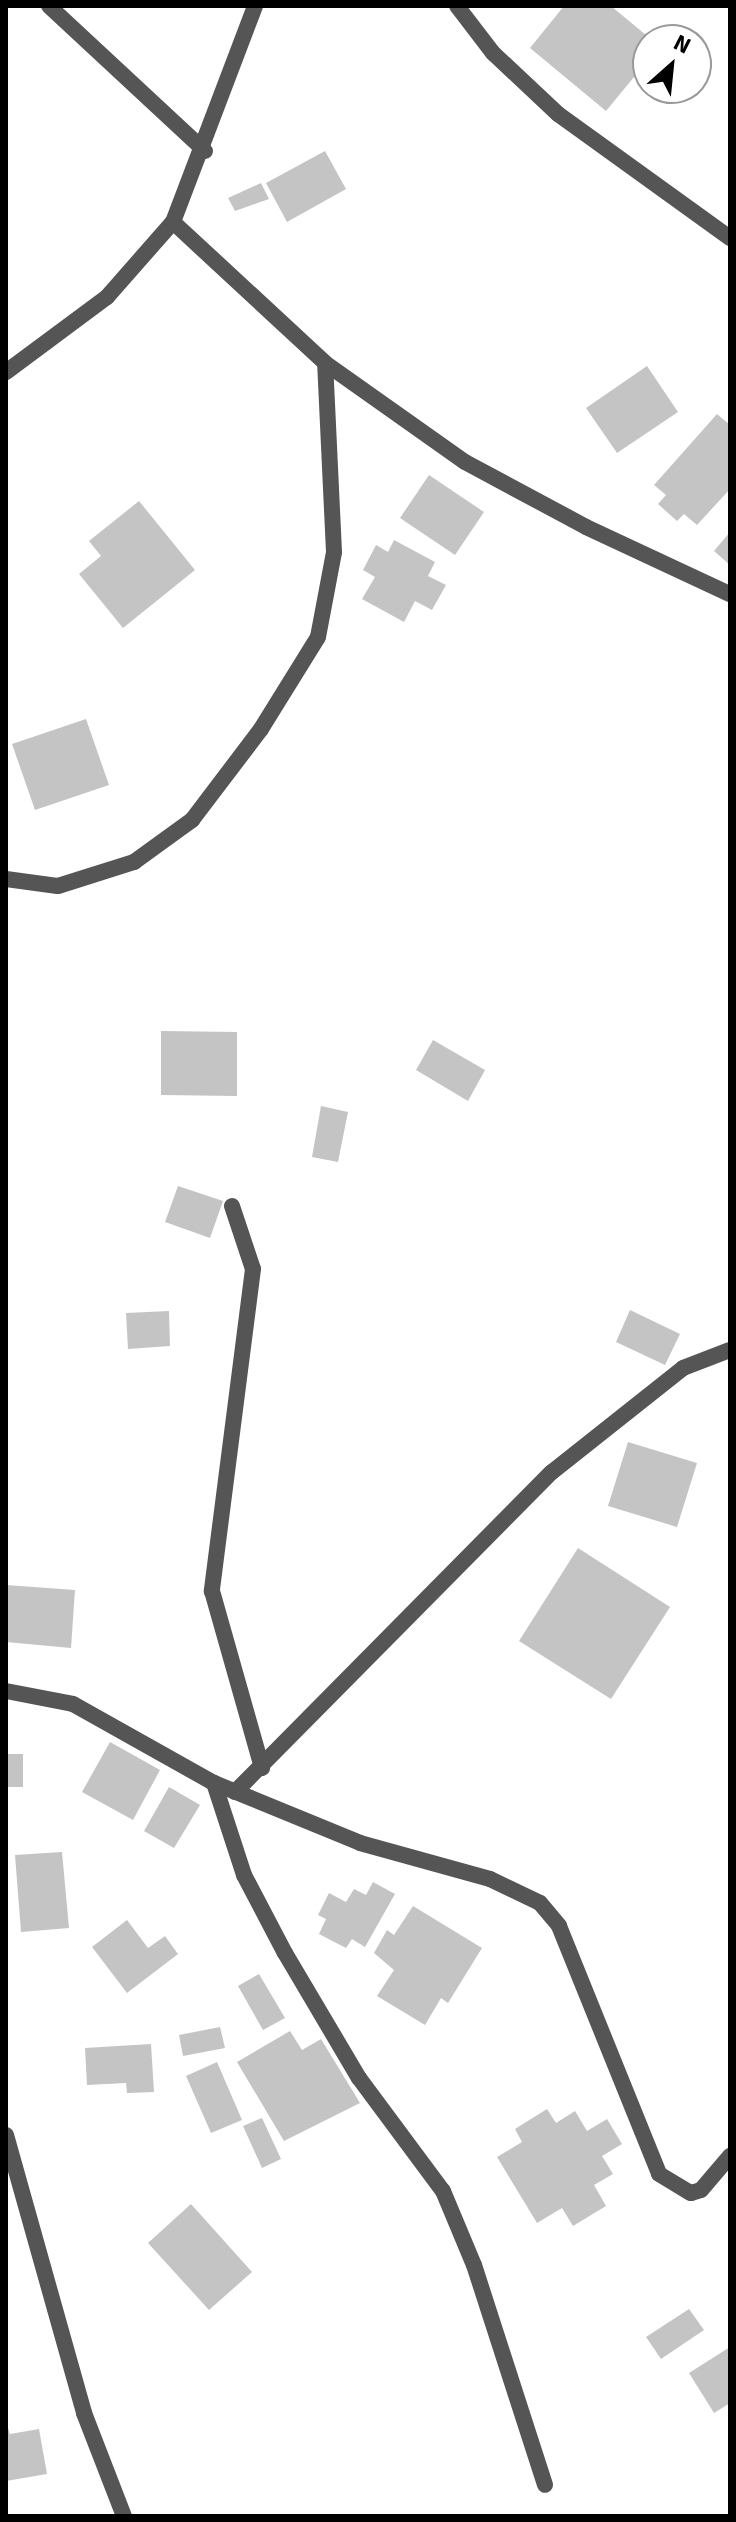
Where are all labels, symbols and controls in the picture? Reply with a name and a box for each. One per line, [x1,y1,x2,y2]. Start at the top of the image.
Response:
north arrow [632,24,712,104]
text: N [669,28,695,59]

